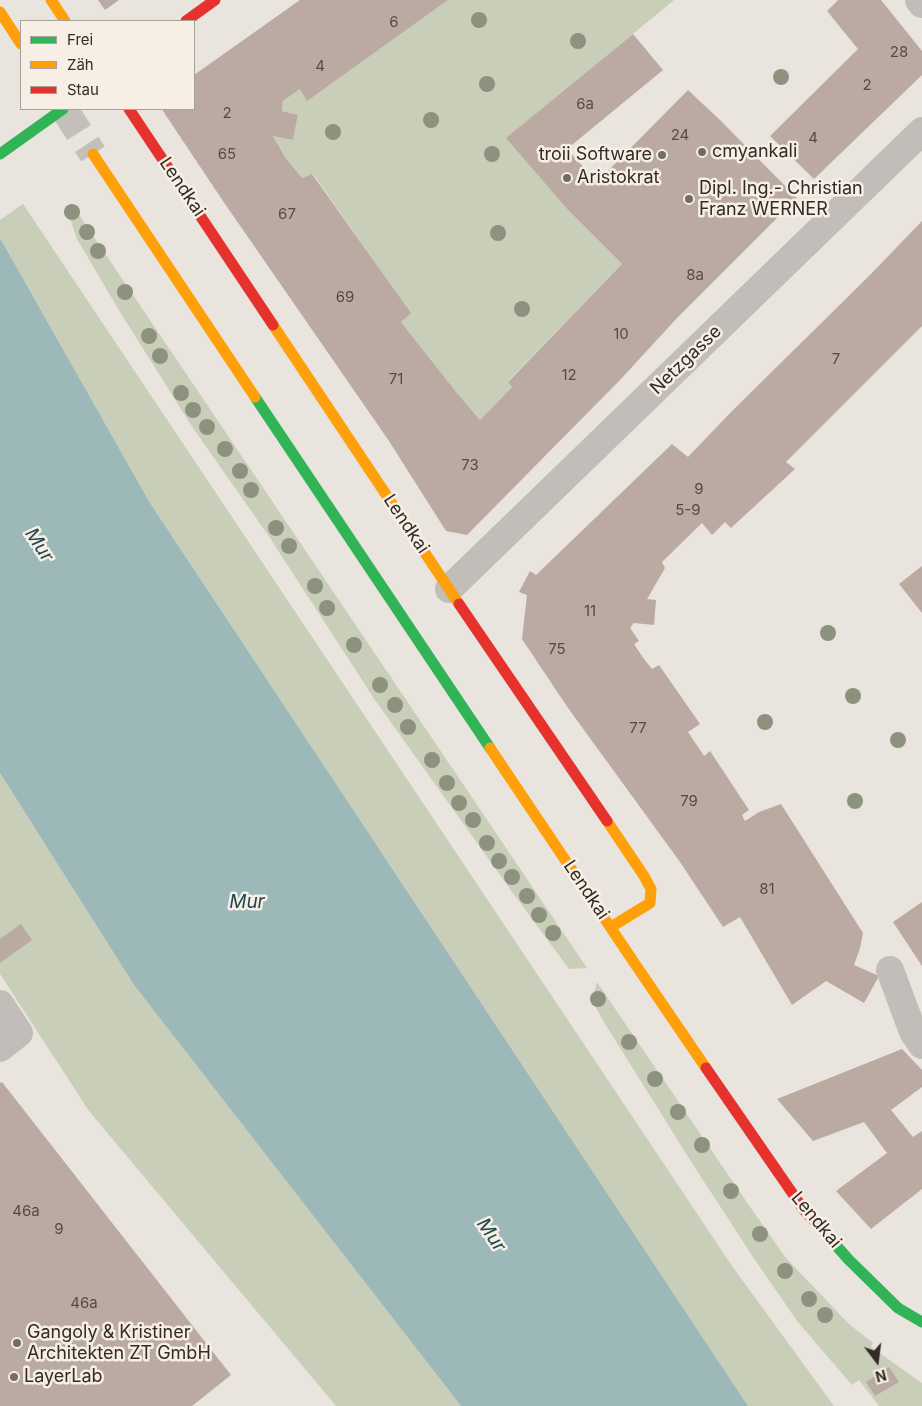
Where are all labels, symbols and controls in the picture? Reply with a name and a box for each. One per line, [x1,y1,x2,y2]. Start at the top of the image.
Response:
house number: 6 [389,13,399,31]
legend [20,20,195,110]
text: Frei [67,30,93,49]
house number: 28 [890,43,908,61]
text: Zäh [67,55,94,74]
house number: 4 [315,57,325,75]
house number: 2 [862,76,872,94]
text: Stau [67,80,99,99]
house number: 6a [576,95,594,113]
house number: 2 [222,104,232,122]
house number: 24 [671,126,689,144]
house number: 4 [808,129,818,147]
place label: cmyankali [712,141,797,163]
place label: troii Software [539,144,652,166]
house number: 65 [218,145,236,163]
marker: cmyankali [696,146,708,158]
marker: troii Software [656,149,668,161]
street label: Lendkai [154,153,210,221]
place label: Aristokrat [577,167,659,189]
marker: Aristokrat [561,172,573,184]
place label: Dipl. Ing.- Christian Franz WERNER [699,178,863,220]
marker: Dipl. Ing.- Christian Franz WERNER [683,193,695,205]
house number: 67 [278,205,296,223]
house number: 8a [686,266,704,284]
house number: 69 [336,288,354,306]
street label: Netzgasse [646,321,726,399]
house number: 10 [613,325,629,343]
house number: 7 [832,350,840,368]
house number: 12 [561,366,577,384]
house number: 71 [389,370,403,388]
house number: 73 [461,456,479,474]
house number: 9 [694,480,704,498]
street label: Lendkai [378,490,434,558]
house number: 5-9 [675,501,701,519]
water label: Mur [20,524,58,566]
house number: 11 [584,602,596,620]
house number: 75 [548,640,566,658]
house number: 77 [629,719,647,737]
house number: 79 [680,792,698,810]
street label: Lendkai [558,856,614,924]
house number: 81 [759,880,775,898]
water label: Mur [229,891,265,913]
street label: Lendkai [786,1188,846,1252]
house number: 46a [12,1202,40,1220]
water label: Mur [472,1214,510,1256]
house number: 9 [54,1220,64,1238]
house number: 46a [70,1294,98,1312]
place label: Gangoly & Kristiner Architekten ZT GmbH [27,1322,211,1365]
north arrow [852,1336,902,1386]
marker: Gangoly & Kristiner Architekten ZT GmbH [11,1337,23,1349]
place label: LayerLab [24,1366,103,1388]
text: N [874,1366,888,1386]
marker: LayerLab [8,1371,20,1383]

